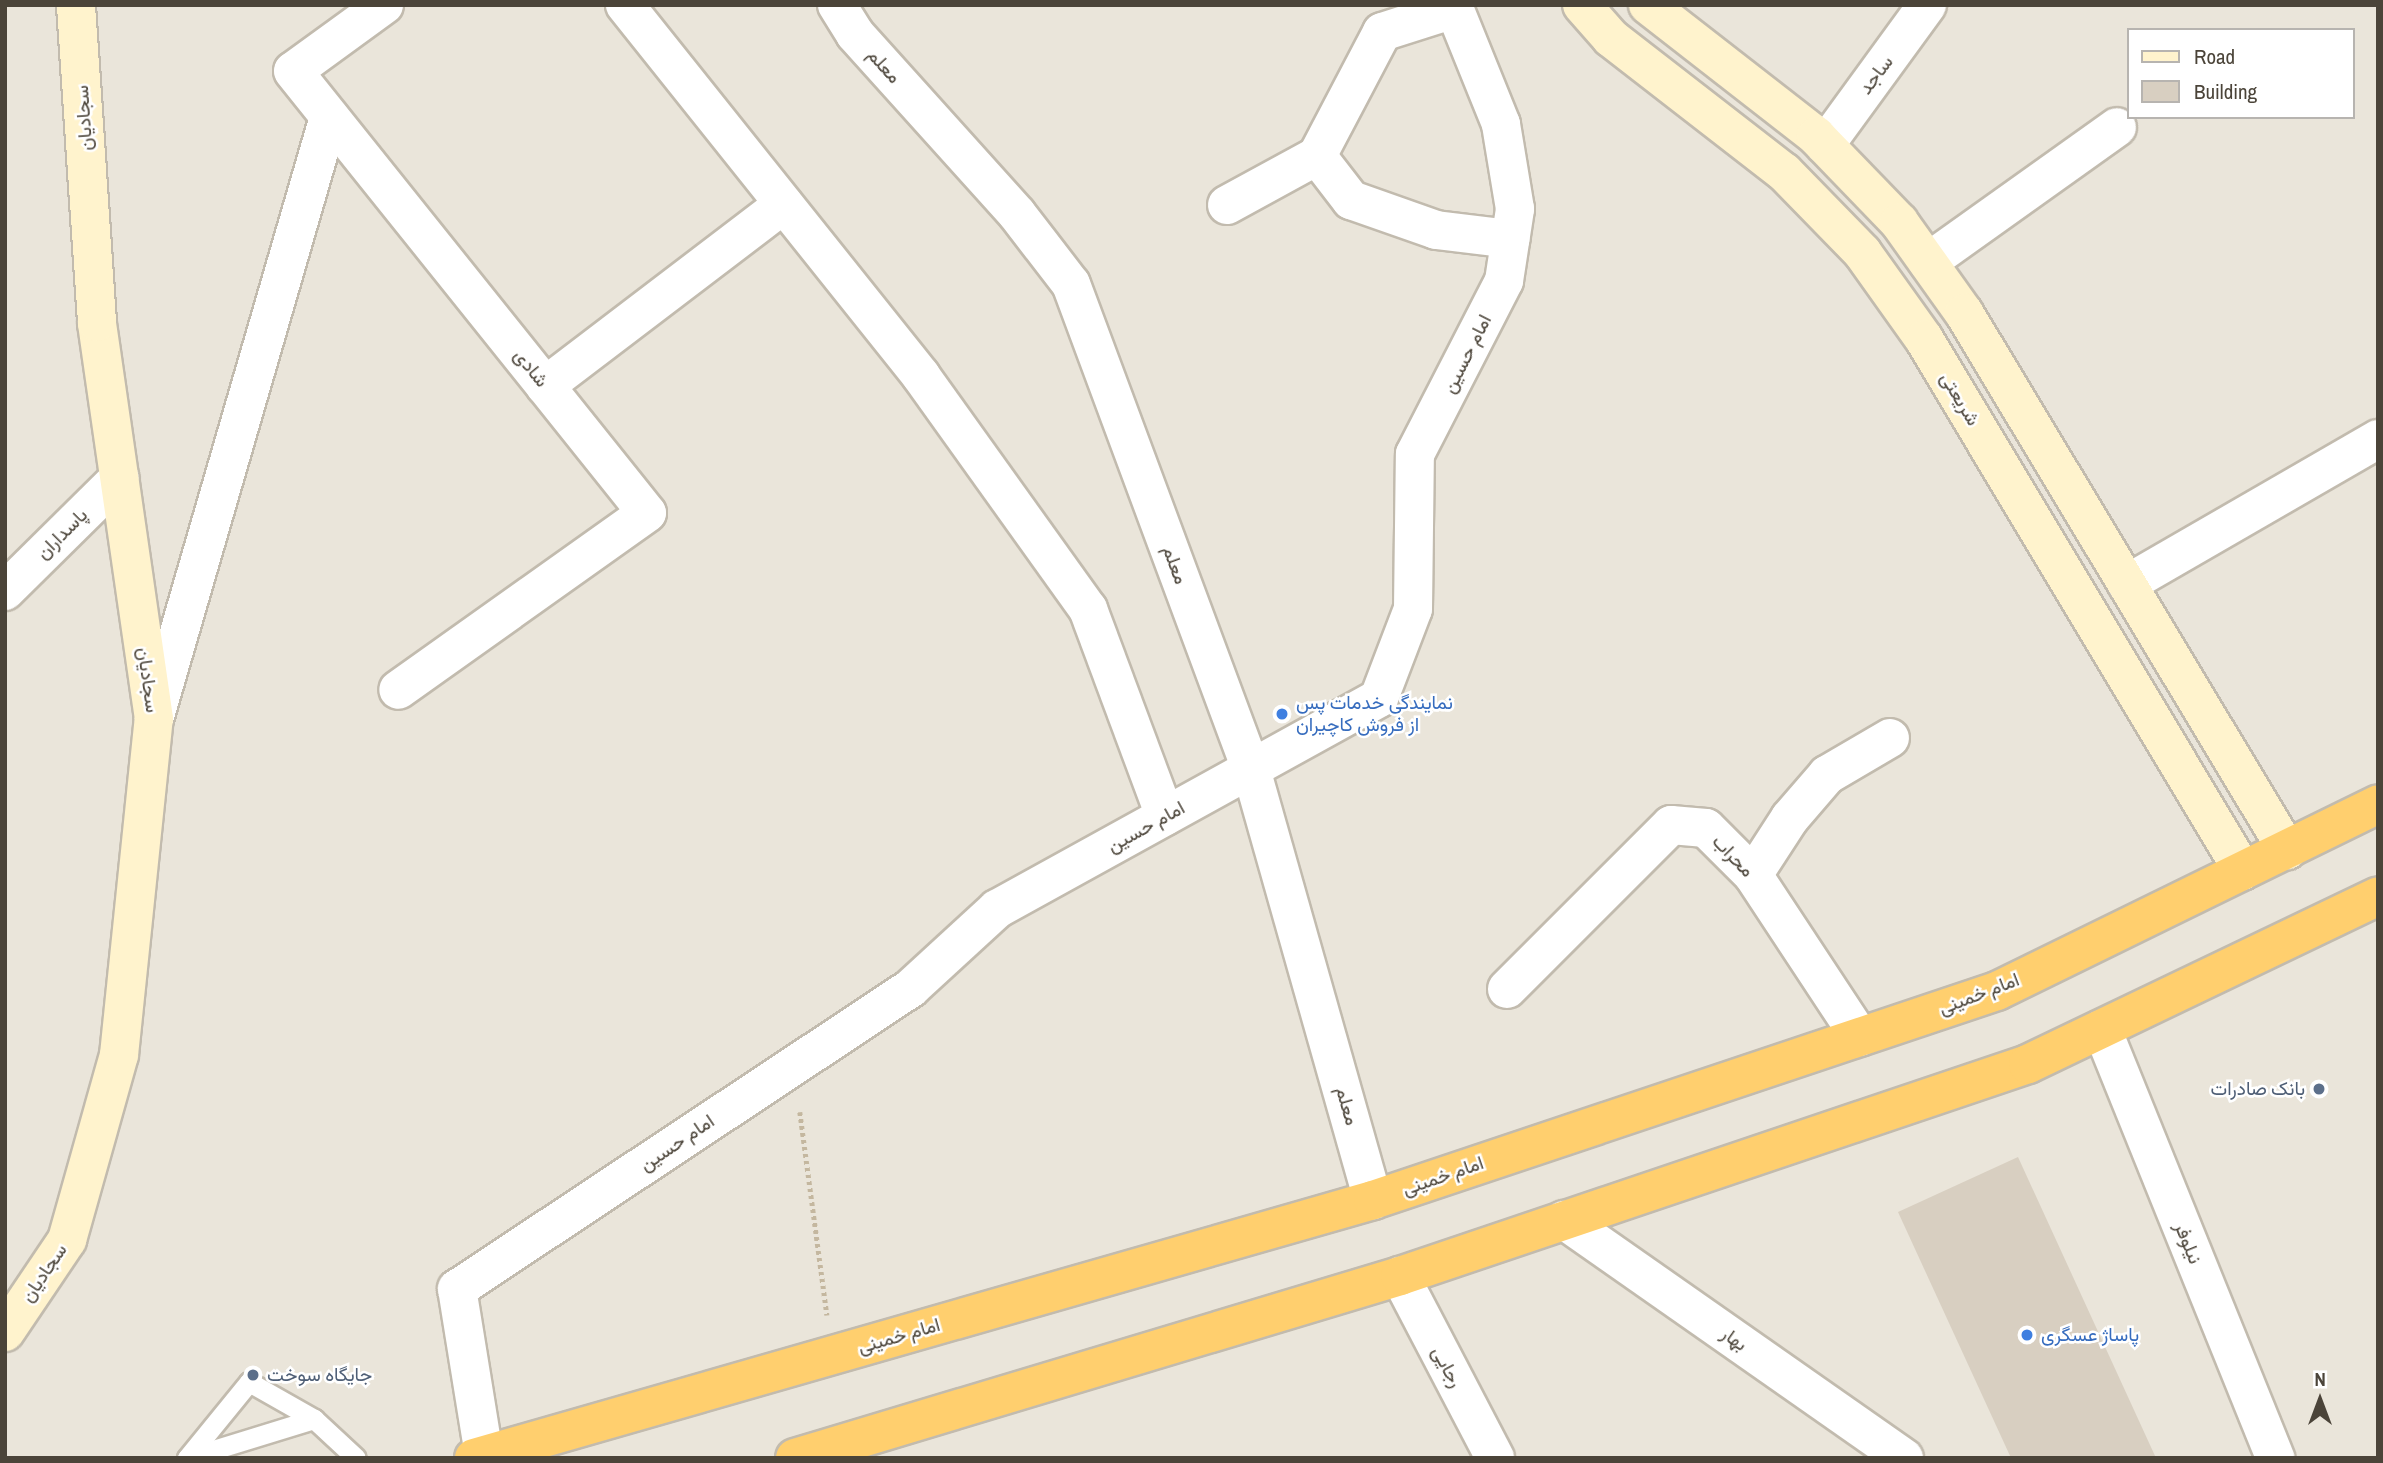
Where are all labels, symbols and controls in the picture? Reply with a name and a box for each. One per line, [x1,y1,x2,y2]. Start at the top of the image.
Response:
legend [2128,28,2355,119]
text: Road [2194,42,2235,71]
street label: معلم [862,44,906,88]
street label: ساجد [1854,51,1898,99]
text: Building [2194,77,2257,106]
street label: سجادیان [70,84,98,152]
street label: امام حسین [1438,311,1496,397]
street label: شادی [509,344,553,392]
street label: شریعتی [1935,368,1985,430]
street label: پاسداران [32,504,92,564]
street label: معلم [1158,543,1192,587]
street label: سجادیان [132,646,164,714]
place label: نمایندگی خدمات پس از فروش کاچیران [1296,692,1453,736]
marker: نمایندگی خدمات پس از فروش کاچیران [1274,706,1290,722]
street label: امام حسین [1103,796,1189,858]
street label: محراب [1707,830,1759,882]
street label: امام خمینی [1936,968,2022,1020]
place label: بانک صادرات [2211,1078,2305,1100]
marker: بانک صادرات [2311,1081,2327,1097]
street label: معلم [1331,1084,1363,1128]
street label: امام حسین [635,1110,719,1176]
street label: امام خمینی [1399,1151,1487,1201]
street label: نیلوفر [2169,1219,2207,1267]
street label: سجادیان [16,1239,72,1307]
street label: امام خمینی [855,1313,943,1359]
street label: بهار [1717,1322,1751,1356]
place label: پاساژ عسگری [2041,1324,2139,1346]
marker: پاساژ عسگری [2019,1327,2035,1343]
street label: رجایی [1427,1342,1467,1392]
place label: جایگاه سوخت [267,1364,372,1386]
north arrow [2285,1365,2355,1435]
text: N [2314,1366,2326,1392]
marker: جایگاه سوخت [245,1367,261,1383]

